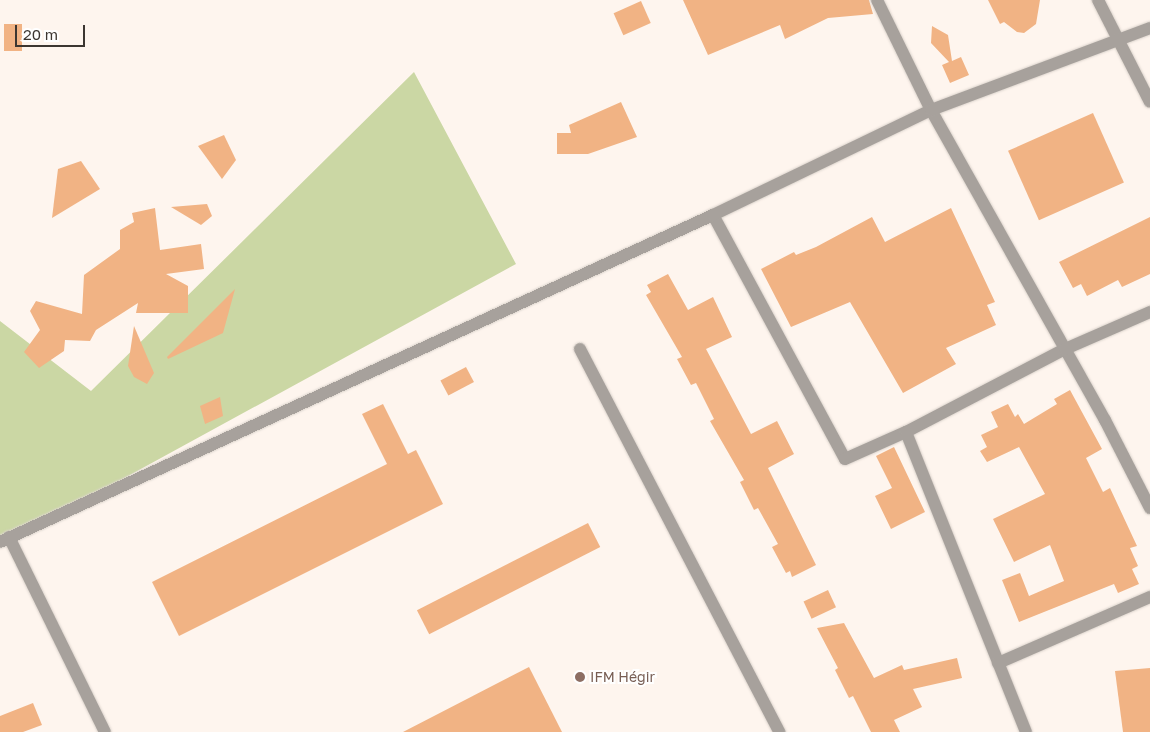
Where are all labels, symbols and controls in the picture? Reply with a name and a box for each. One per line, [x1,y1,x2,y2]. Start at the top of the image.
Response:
scale bar [18,15,88,47]
text: 20 m [23,25,58,43]
place label: IFM Hégir [590,669,655,685]
marker: IFM Hégir [574,671,586,683]

